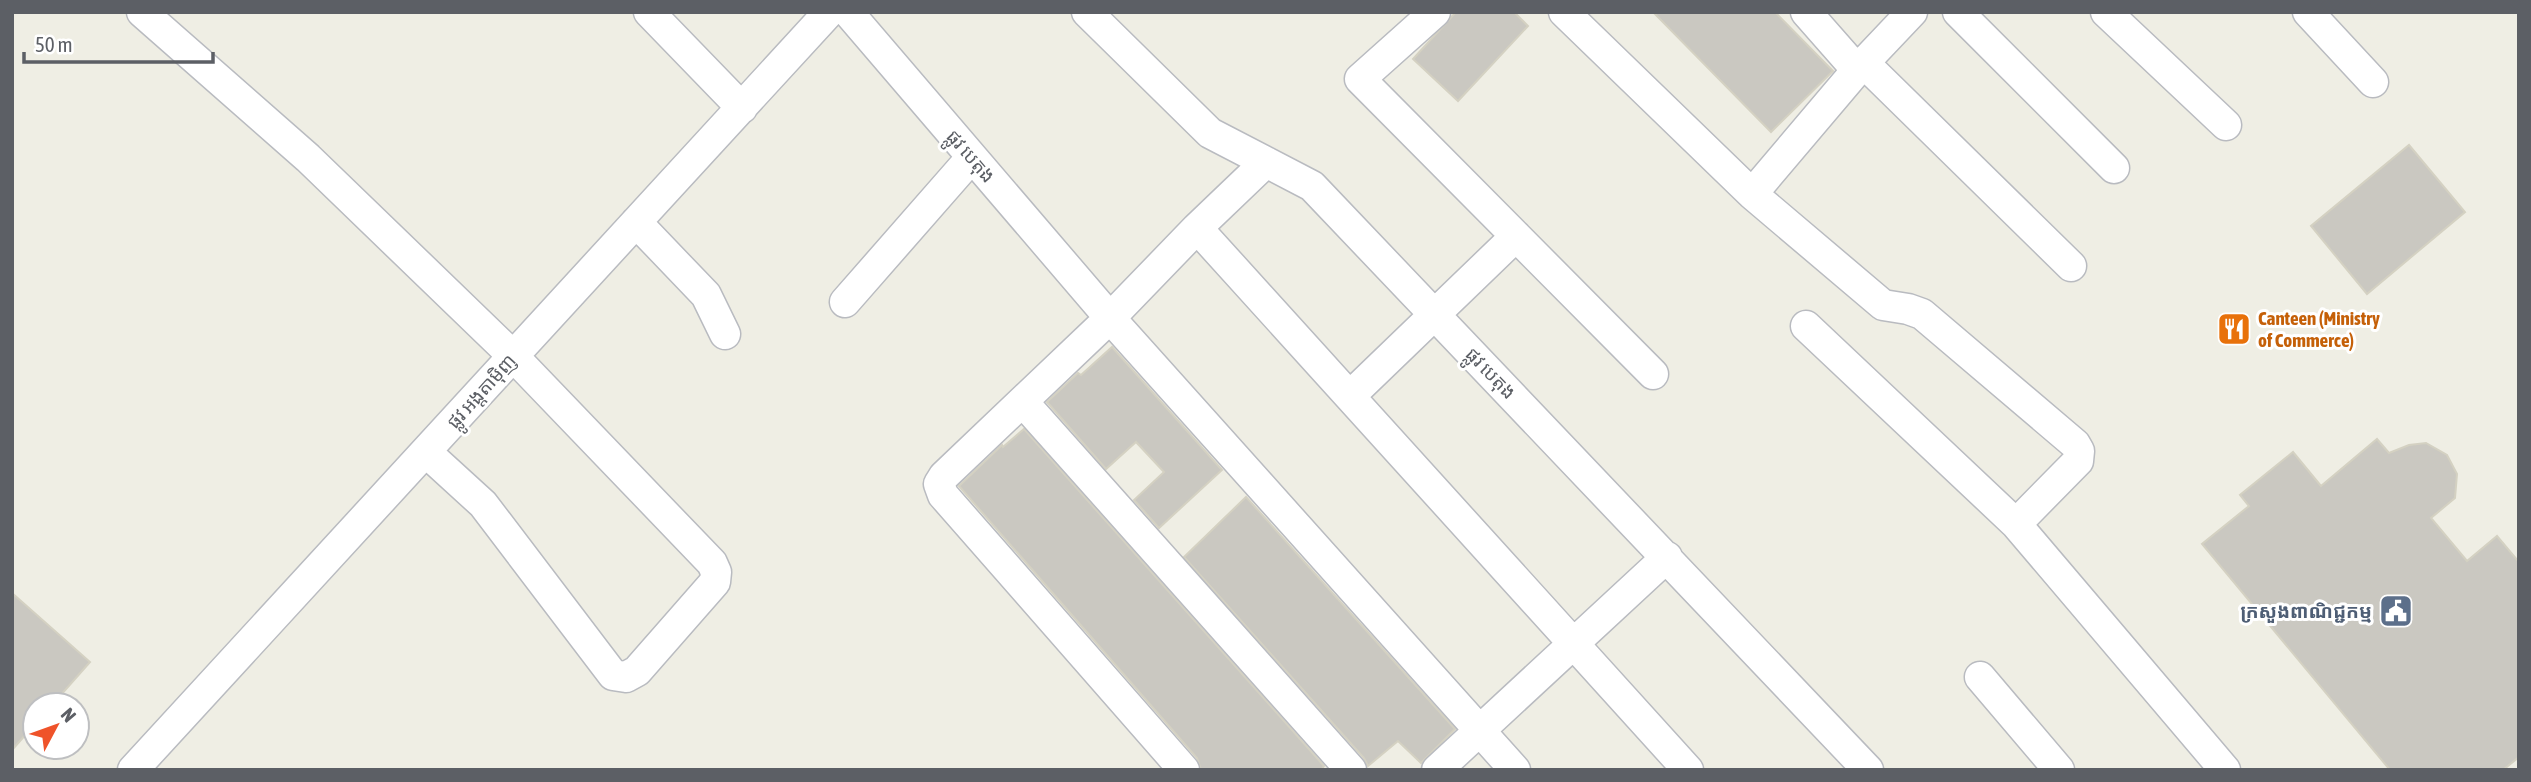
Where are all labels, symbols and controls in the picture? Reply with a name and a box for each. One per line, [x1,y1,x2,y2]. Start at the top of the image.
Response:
scale bar [24,21,214,65]
text: 50 m [35,32,73,56]
street label: ផ្លូវ បេតុង [937,125,1000,191]
place label: Canteen (Ministry of Commerce) [2258,307,2380,351]
restaurant icon: Canteen (Ministry of Commerce) [2215,310,2253,348]
street label: ផ្លូវ បេតុង [1457,343,1521,408]
street label: ផ្លូវ អង្តតាម៉ិញ [442,349,525,437]
public building icon: ក្រសួងពាណិជ្ជកម្ម [2377,592,2415,630]
place label: ក្រសួងពាណិជ្ជកម្ម [2241,600,2372,623]
north arrow [21,691,91,761]
text: N [57,703,81,726]

